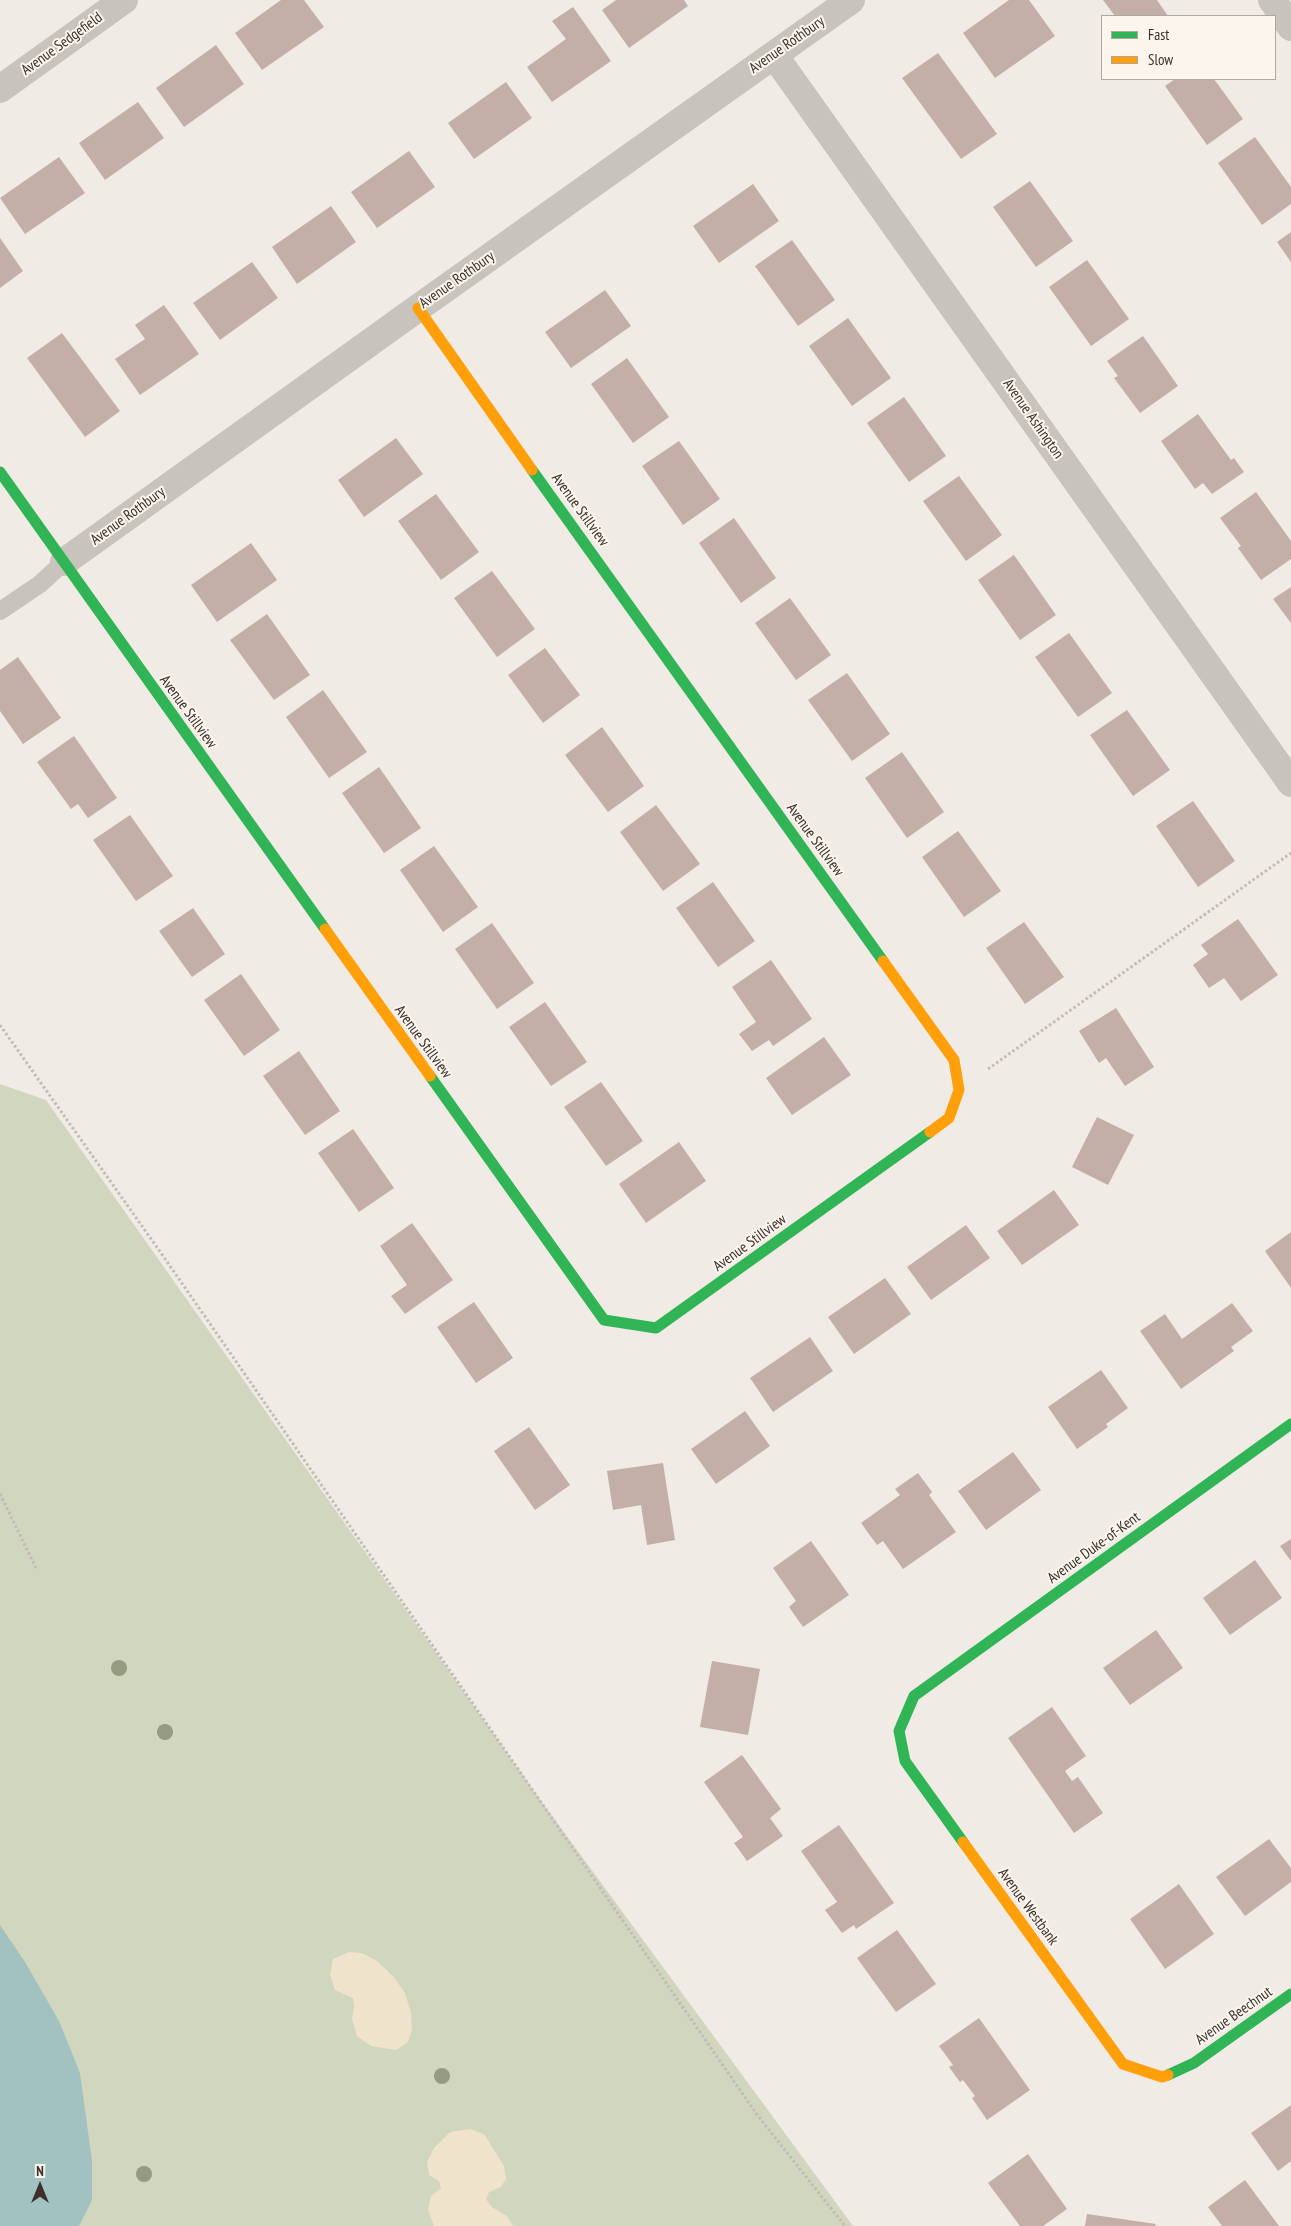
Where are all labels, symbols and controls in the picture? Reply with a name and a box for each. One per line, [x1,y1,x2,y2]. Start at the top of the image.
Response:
street label: Avenue Sedgefield [18,9,106,79]
street label: Avenue Rothbury [746,12,828,78]
legend [1101,15,1276,80]
text: Fast [1148,25,1169,44]
text: Slow [1148,50,1173,69]
street label: Avenue Rothbury [416,247,498,313]
street label: Avenue Ashington [999,376,1067,462]
street label: Avenue Stillview [547,470,613,550]
street label: Avenue Rothbury [87,483,169,549]
street label: Avenue Stillview [155,672,221,752]
street label: Avenue Stillview [782,800,848,880]
street label: Avenue Stillview [390,1002,456,1082]
street label: Avenue Stillview [710,1210,790,1276]
street label: Avenue Duke-of-Kent [1044,1508,1144,1588]
street label: Avenue Westbank [994,1865,1062,1949]
street label: Avenue Beechnut [1192,1983,1276,2049]
north arrow [15,2161,65,2211]
text: N [36,2162,44,2180]

